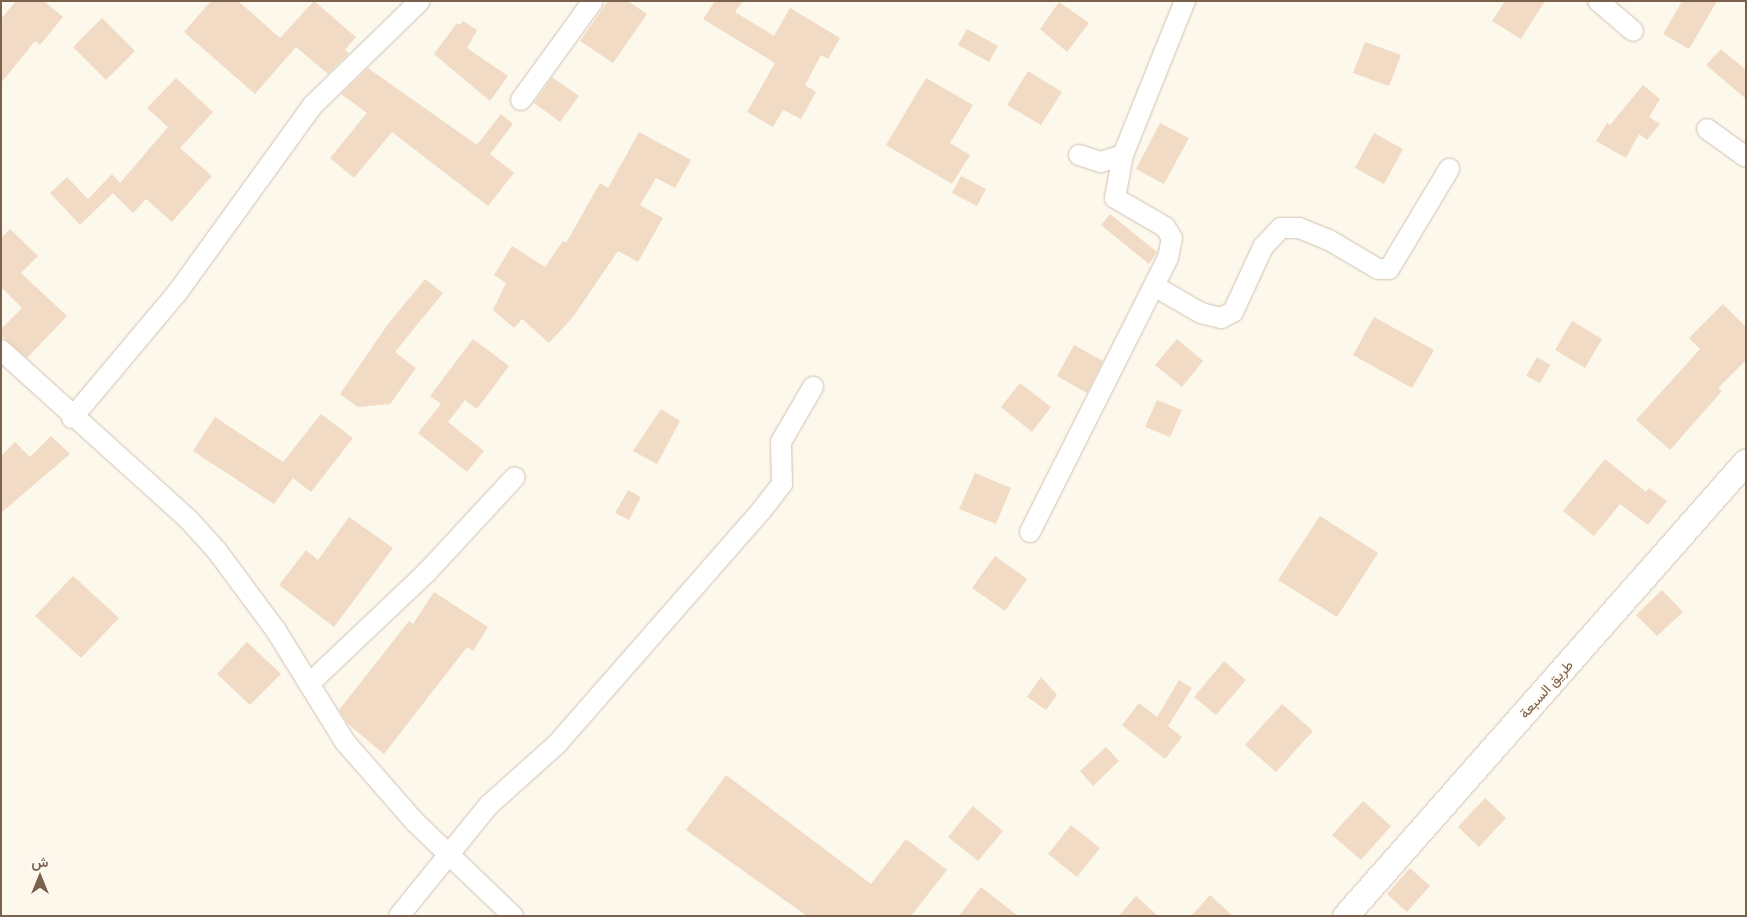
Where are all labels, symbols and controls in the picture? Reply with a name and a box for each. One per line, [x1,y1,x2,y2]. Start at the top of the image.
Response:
street label: طريق السبعة [1516,656,1576,722]
north arrow [15,852,65,902]
text: ش [32,853,48,870]

